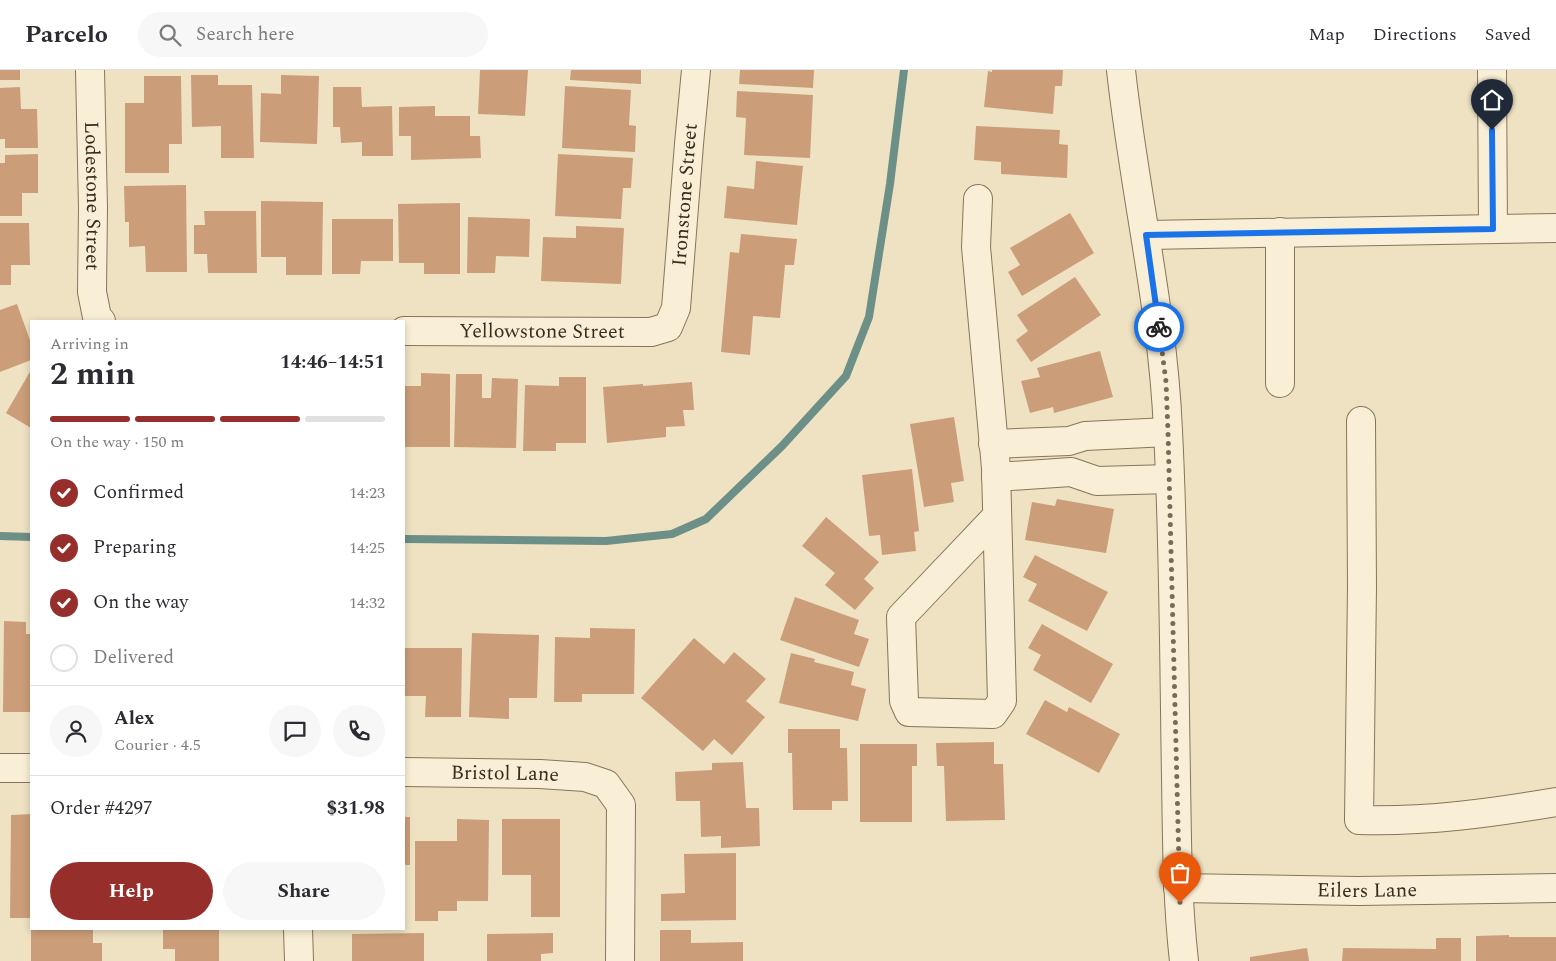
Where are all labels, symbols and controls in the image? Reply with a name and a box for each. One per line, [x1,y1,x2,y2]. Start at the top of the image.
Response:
search box [138,12,488,57]
text: Parcelo [25,17,108,53]
text: Search here [196,20,294,49]
icon: search [156,21,184,49]
text: Map [1309,21,1345,48]
text: Directions [1373,21,1457,48]
text: Saved [1485,21,1531,48]
pin [1471,79,1513,130]
icon: home [1478,86,1506,114]
street label: Lodestone Street [76,121,108,271]
street label: Ironstone Street [664,122,706,267]
courier [1134,302,1184,352]
icon: bike [1145,313,1173,341]
street label: Yellowstone Street [459,316,625,347]
text: Arriving in [50,332,129,356]
text: 14:46–14:51 [280,348,385,377]
text: 2 min [50,350,135,399]
text: On the way · 150 m [50,430,184,454]
text: Confirmed [93,478,184,507]
icon: check [50,479,78,507]
text: 14:23 [349,481,385,505]
text: Preparing [93,533,177,562]
icon: check [50,534,78,562]
text: 14:25 [349,536,385,560]
text: On the way [93,588,189,617]
icon: check [50,589,78,617]
text: 14:32 [349,591,385,615]
text: Delivered [93,643,174,672]
text: Alex [114,704,155,733]
button: person [50,705,102,757]
button: chat [269,705,321,757]
button: phone [333,705,385,757]
text: Courier · 4.5 [114,733,201,757]
street label: Bristol Lane [451,758,560,790]
text: Order #4297 [50,794,153,823]
text: $31.98 [327,794,385,823]
pin [1159,852,1201,903]
icon: bag [1166,859,1194,887]
button: Help [50,862,213,920]
button: Share [223,862,385,920]
street label: Eilers Lane [1317,875,1417,906]

